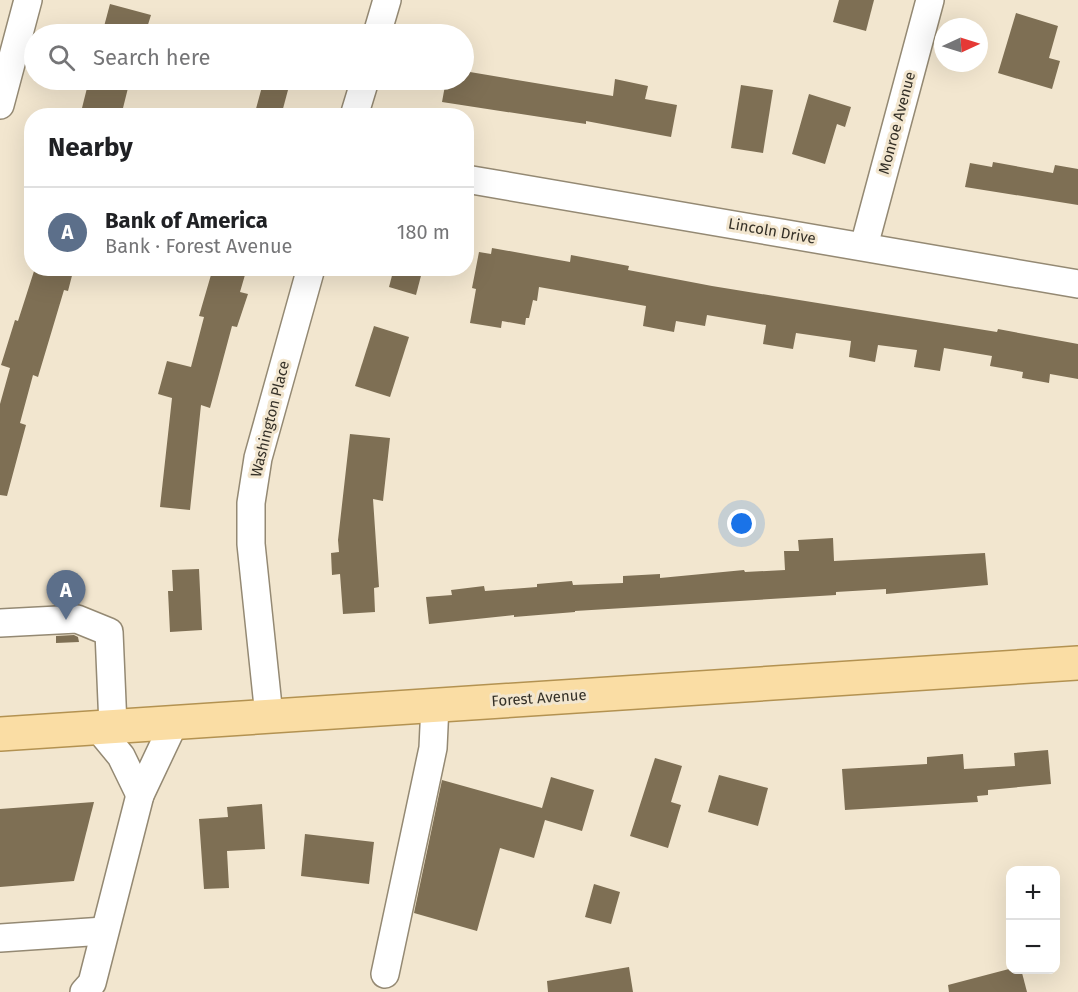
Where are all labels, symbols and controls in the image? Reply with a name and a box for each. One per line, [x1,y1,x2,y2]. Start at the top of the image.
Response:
north arrow [934,18,988,72]
search box [24,24,474,90]
icon: search [45,41,78,74]
text: Search here [93,44,211,71]
street label: Monroe Avenue [875,70,919,176]
text: Nearby [48,132,133,163]
text: Bank of America [105,207,268,234]
street label: Lincoln Drive [727,214,817,248]
text: A [62,220,73,244]
text: 180 m [397,220,450,244]
text: Bank · Forest Avenue [105,234,292,258]
street label: Washington Place [247,359,293,479]
your location [727,509,756,538]
pin: A [46,570,86,620]
street label: Forest Avenue [491,686,587,710]
map controls [1006,866,1060,974]
button: + [1006,866,1060,920]
button: − [1006,920,1060,974]

